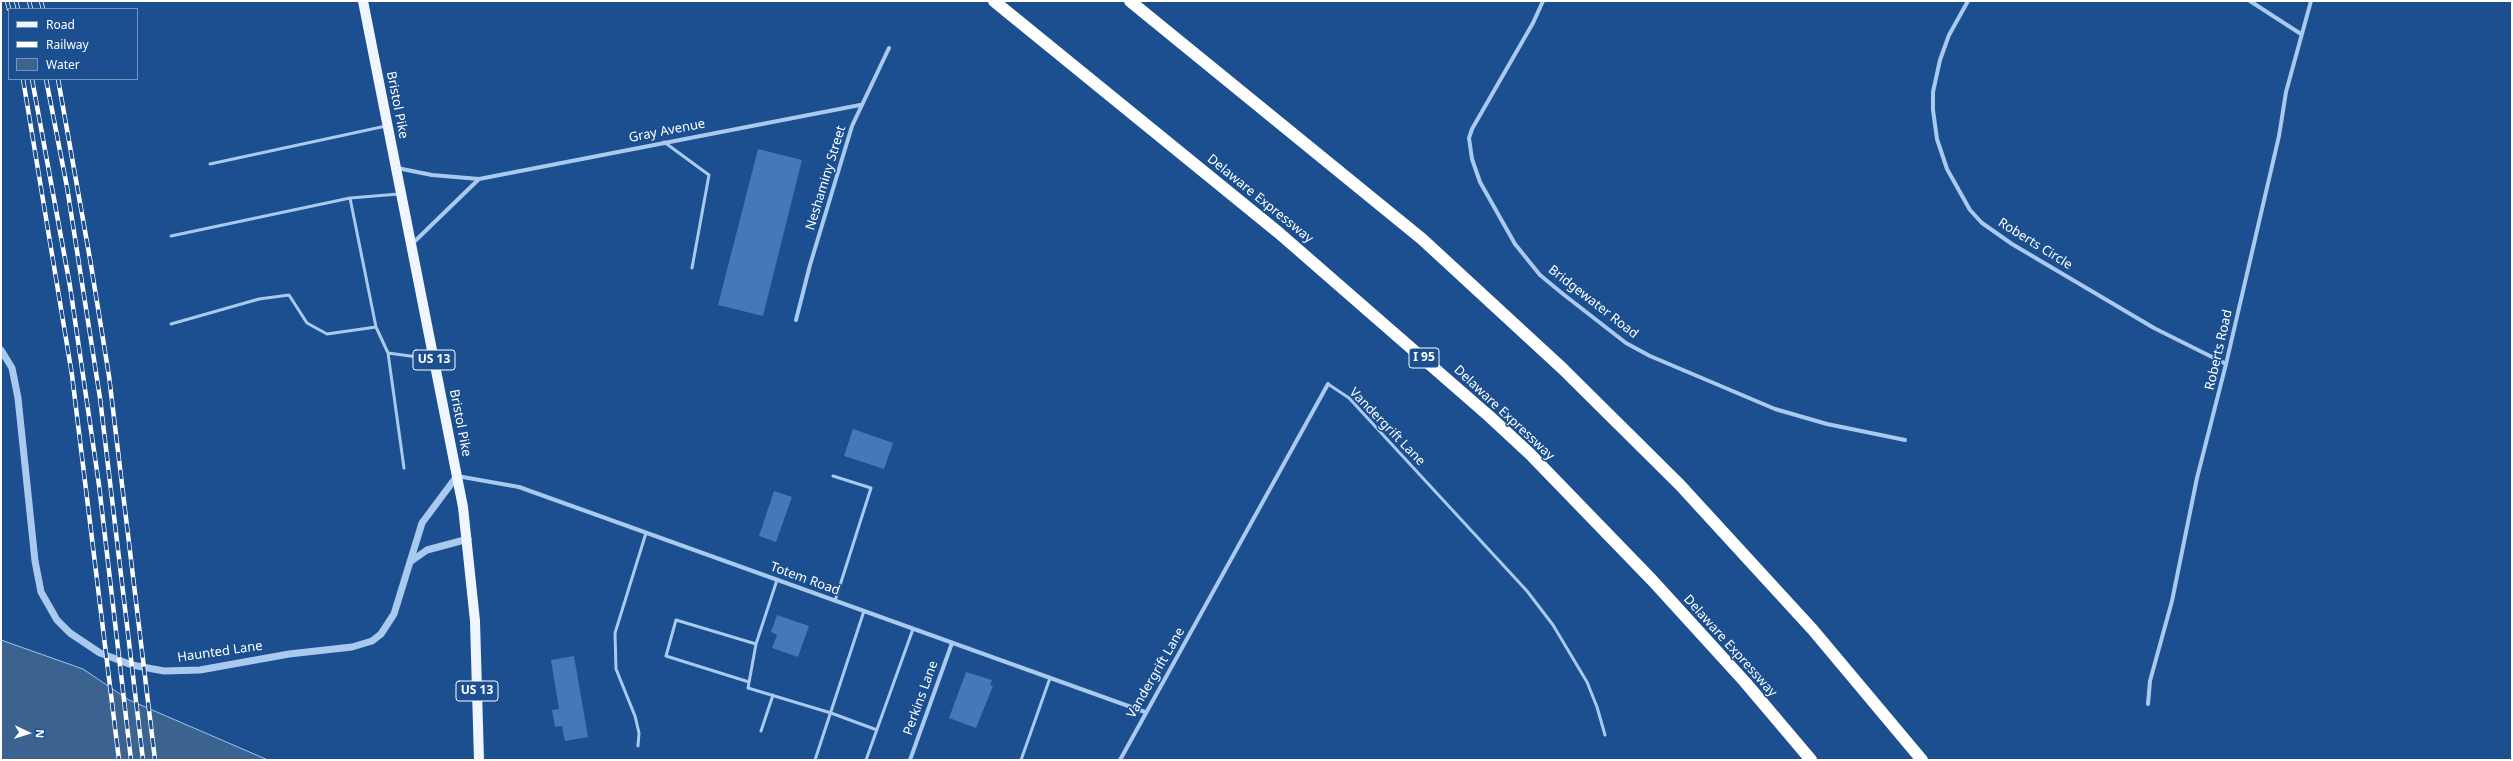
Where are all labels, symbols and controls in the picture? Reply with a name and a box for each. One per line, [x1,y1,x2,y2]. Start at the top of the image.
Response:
legend [8,8,138,80]
text: Road [46,16,75,33]
text: Railway [46,36,89,53]
text: Water [46,56,80,73]
street label: Bristol Pike [383,70,411,140]
street label: Gray Avenue [627,116,707,146]
street label: Neshaminy Street [803,124,849,232]
street label: Delaware Expressway [1204,151,1316,247]
street label: Roberts Circle [1995,215,2075,273]
street label: Bridgewater Road [1545,262,1641,342]
street label: Roberts Road [2202,308,2236,392]
road number: I 95 [1409,348,1439,368]
road number: US 13 [413,350,455,370]
street label: Delaware Expressway [1450,362,1558,464]
street label: Vandergrift Lane [1346,385,1428,469]
street label: Bristol Pike [446,388,474,458]
street label: Totem Road [768,559,842,599]
street label: Delaware Expressway [1680,592,1780,700]
street label: Vandergrift Lane [1124,625,1188,721]
street label: Haunted Lane [176,638,264,666]
street label: Perkins Lane [900,659,942,737]
road number: US 13 [456,681,498,701]
north arrow [8,713,48,753]
text: N [33,729,48,739]

